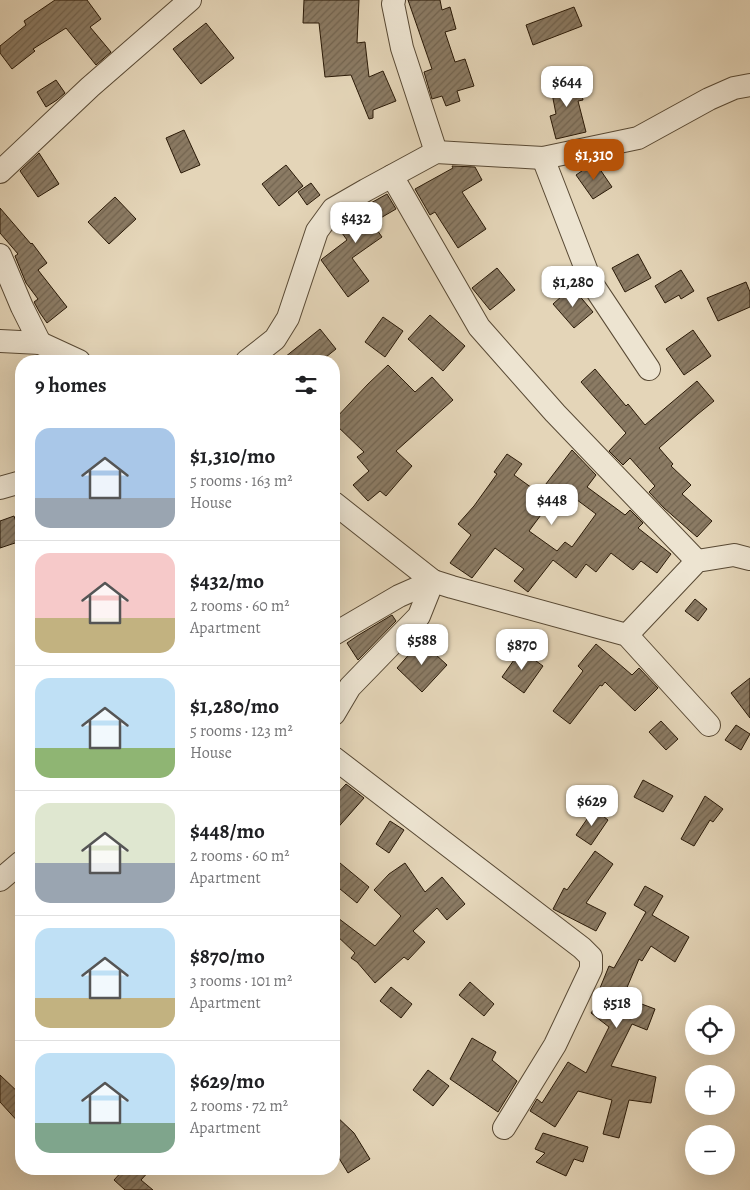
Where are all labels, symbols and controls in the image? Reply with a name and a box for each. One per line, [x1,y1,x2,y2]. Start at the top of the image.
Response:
pin: $644 [537,66,597,108]
text: $644 [552,71,582,93]
pin: $1,310 [553,138,635,181]
text: $1,310 [575,144,613,166]
pin: $432 [326,202,386,244]
text: $432 [341,207,371,229]
pin: $1,280 [532,266,614,308]
text: $1,280 [553,271,593,293]
text: 9 homes [35,371,106,399]
icon: filters [292,371,320,399]
text: $1,310/mo [190,442,275,470]
icon: home [75,448,135,508]
text: 5 rooms · 163 m² [190,470,292,492]
pin: $448 [522,484,582,526]
text: $448 [537,489,567,511]
text: House [190,492,232,514]
text: $432/mo [190,567,264,595]
icon: home [75,573,135,633]
text: 2 rooms · 60 m² [190,595,290,617]
text: Apartment [190,617,261,639]
pin: $588 [392,624,452,666]
pin: $870 [492,628,552,671]
text: $588 [407,629,437,651]
text: $870 [507,634,537,656]
text: $1,280/mo [190,692,279,720]
icon: home [75,698,135,758]
text: 5 rooms · 123 m² [190,720,293,742]
text: House [190,742,232,764]
pin: $629 [562,784,622,827]
text: $629 [577,790,607,812]
text: $448/mo [190,817,265,845]
icon: home [75,823,135,883]
text: 2 rooms · 60 m² [190,845,290,867]
text: Apartment [190,867,261,889]
text: $870/mo [190,942,265,970]
icon: home [75,948,135,1008]
text: 3 rooms · 101 m² [190,970,292,992]
pin: $518 [587,986,647,1029]
text: Apartment [190,992,261,1014]
text: $518 [603,992,631,1014]
map controls [685,1005,735,1175]
button: locate [685,1005,735,1055]
button: + [685,1065,735,1115]
text: $629/mo [190,1067,265,1095]
icon: home [75,1073,135,1133]
text: 2 rooms · 72 m² [190,1095,288,1117]
text: Apartment [190,1117,261,1139]
button: − [685,1125,735,1175]

